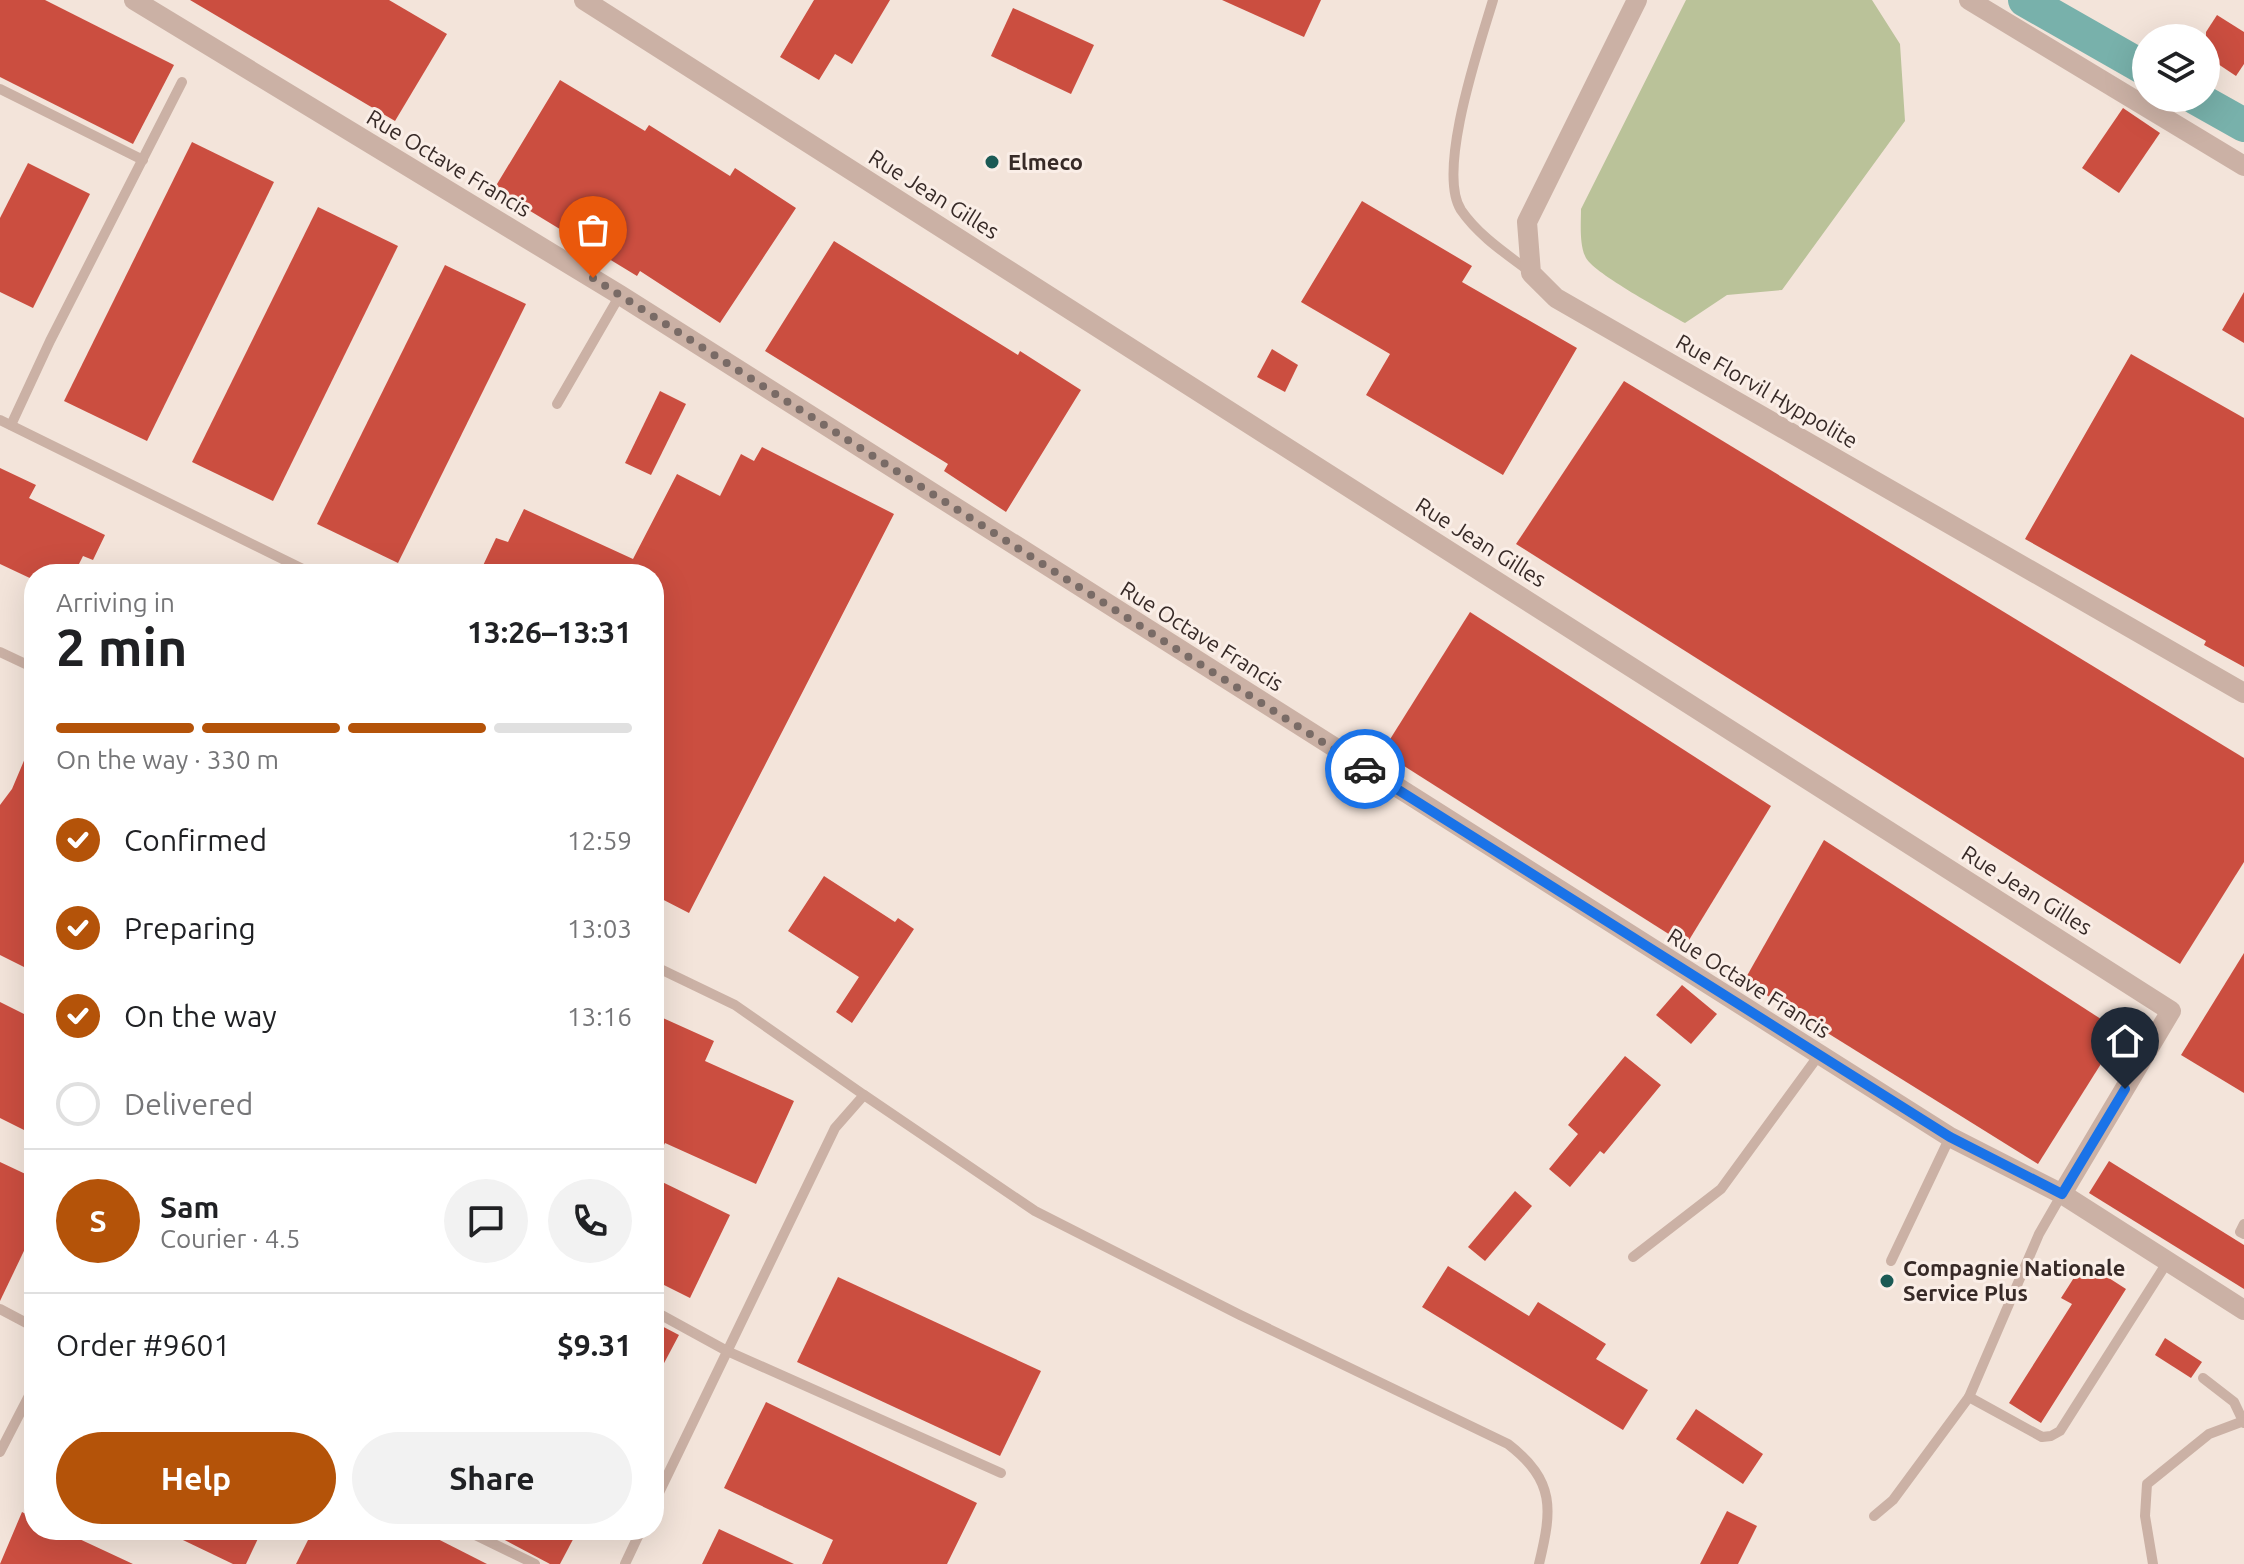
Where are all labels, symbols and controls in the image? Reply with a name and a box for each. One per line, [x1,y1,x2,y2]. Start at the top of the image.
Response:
map controls [2132,24,2220,112]
button: layers [2132,24,2220,112]
street label: Rue Octave Francis [363,104,536,221]
street label: Rue Jean Gilles [865,144,1004,244]
place label: Elmeco [1008,149,1083,174]
marker: Elmeco [983,153,1001,171]
pin [559,196,627,278]
icon: bag [571,208,615,252]
street label: Rue Florvil Hyppolite [1672,328,1863,453]
street label: Rue Jean Gilles [1412,492,1551,592]
street label: Rue Octave Francis [1116,575,1288,696]
text: Arriving in [56,588,175,617]
text: 13:26–13:31 [467,615,632,649]
text: 2 min [56,618,187,676]
courier [1325,729,1405,809]
text: On the way · 330 m [56,745,279,774]
icon: car [1343,747,1387,791]
icon: check [56,818,100,862]
text: Confirmed [124,823,267,857]
text: 12:59 [567,826,632,855]
street label: Rue Jean Gilles [1958,840,2097,940]
icon: check [56,906,100,950]
text: Preparing [124,911,256,945]
text: 13:03 [567,914,632,943]
street label: Rue Octave Francis [1663,922,1835,1043]
icon: check [56,994,100,1038]
text: On the way [124,999,277,1033]
text: 13:16 [567,1002,632,1031]
pin [2091,1007,2159,1089]
icon: home [2103,1019,2147,1063]
text: Delivered [124,1087,253,1121]
button: chat [444,1179,528,1263]
button: phone [548,1179,632,1263]
text: Sam [160,1190,219,1224]
text: S [89,1204,107,1238]
text: Courier · 4.5 [160,1224,300,1253]
place label: Compagnie Nationale Service Plus [1903,1255,2125,1305]
marker: Compagnie Nationale Service Plus [1878,1272,1896,1290]
text: Order #9601 [56,1328,230,1362]
text: $9.31 [557,1328,632,1362]
button: Help [56,1432,336,1524]
button: Share [352,1432,632,1524]

